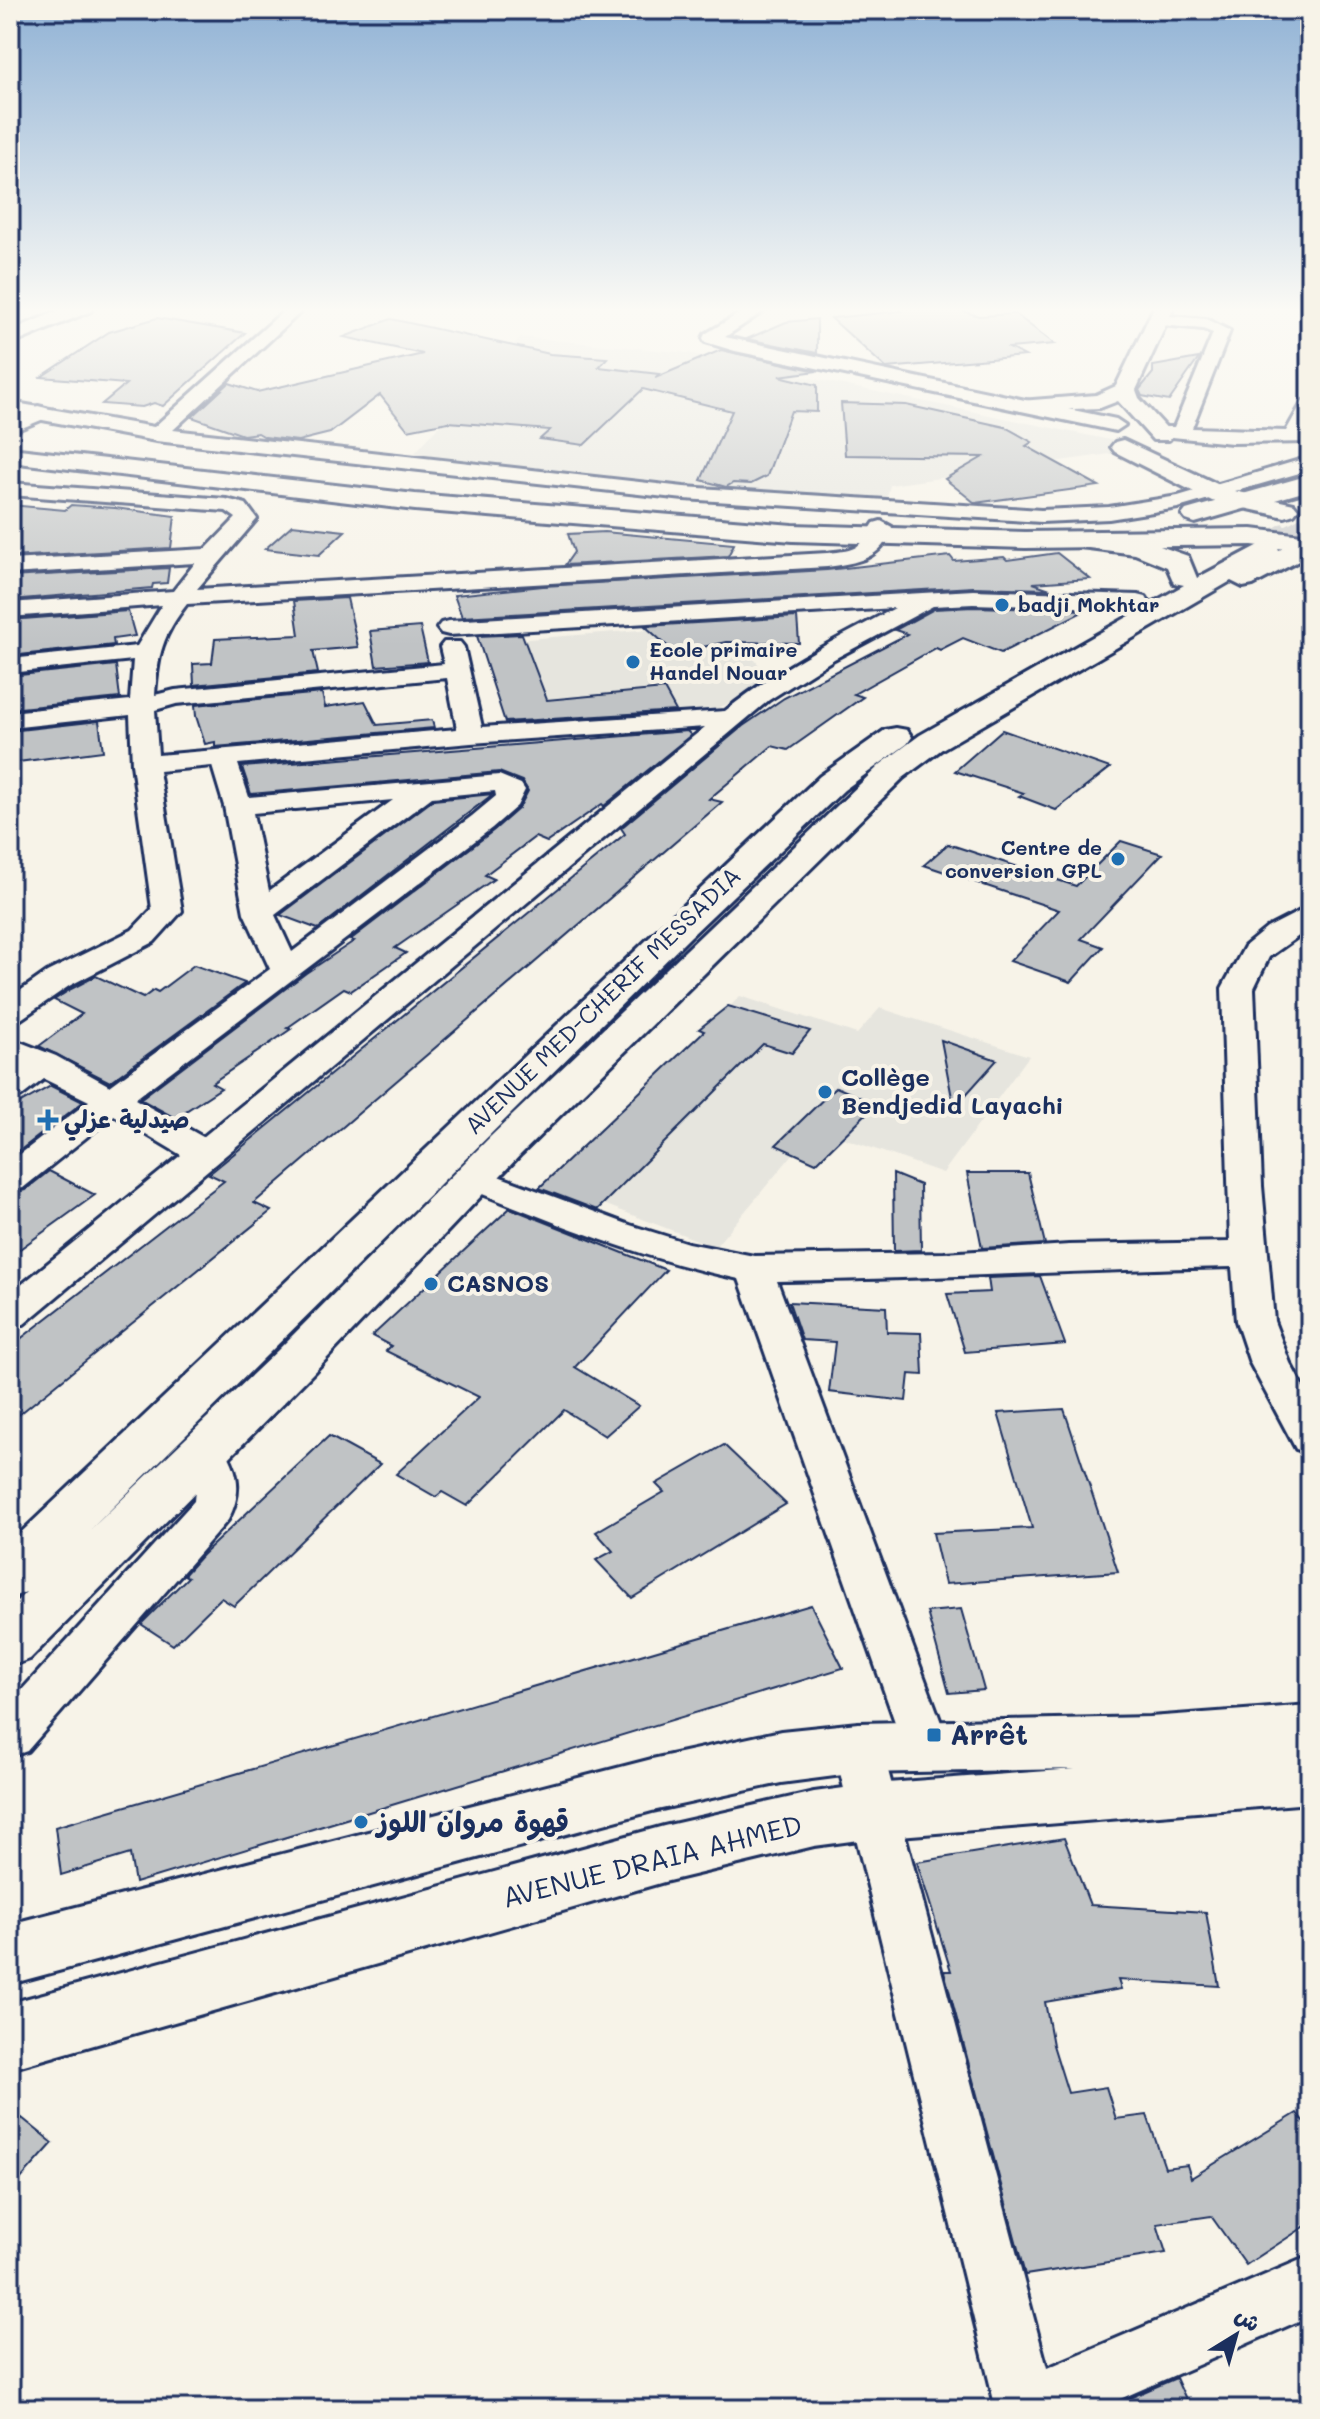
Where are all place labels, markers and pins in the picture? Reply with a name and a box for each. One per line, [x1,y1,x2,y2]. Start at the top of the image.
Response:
place label: badji Mokhtar [1018,591,1159,617]
marker: badji Mokhtar [993,596,1011,614]
place label: Ecole primaire Handel Nouar [649,636,798,685]
marker: Ecole primaire Handel Nouar [624,653,642,671]
place label: Centre de conversion GPL [945,834,1102,883]
marker: Centre de conversion GPL [1109,850,1127,868]
place label: Collège Bendjedid Layachi [841,1061,1064,1120]
marker: Collège Bendjedid Layachi [816,1083,834,1101]
place label: صيدلية عزلي [64,1103,189,1141]
marker: صيدلية عزلي [39,1111,57,1129]
place label: CASNOS [447,1267,549,1298]
marker: CASNOS [422,1275,440,1293]
place label: Arrêt [950,1716,1028,1752]
marker: Arrêt [925,1726,943,1744]
place label: قهوة مروان اللوز [374,1803,569,1841]
marker: قهوة مروان اللوز [352,1813,370,1831]

